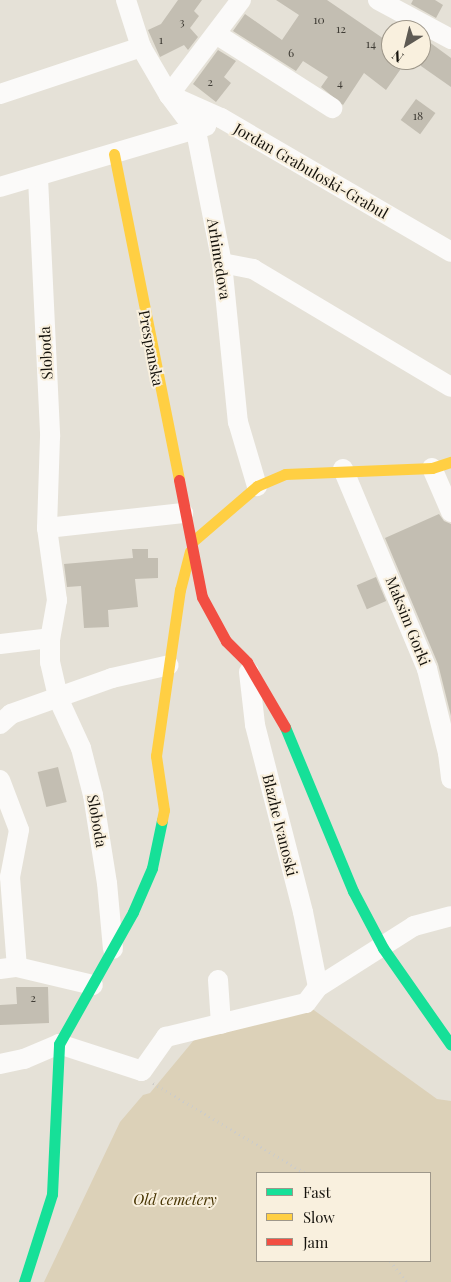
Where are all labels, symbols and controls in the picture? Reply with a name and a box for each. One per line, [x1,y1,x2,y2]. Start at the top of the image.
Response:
house number: 10 [313,13,325,27]
house number: 3 [179,15,185,29]
north arrow [381,20,431,70]
house number: 12 [336,22,346,36]
house number: 1 [159,33,163,47]
house number: 14 [366,37,376,51]
house number: 6 [288,46,294,60]
text: N [388,46,407,67]
house number: 2 [207,75,213,89]
house number: 4 [337,76,343,90]
house number: 18 [413,109,423,123]
street label: Jordan Grabuloski-Grabul [231,119,391,223]
street label: Arhimedova [204,217,234,301]
street label: Prespanska [135,309,167,387]
street label: Sloboda [36,326,56,380]
street label: Maksim Gorki [382,574,434,668]
street label: Blazhe Ivanoski [259,772,301,878]
street label: Sloboda [84,793,110,849]
house number: 2 [30,991,36,1005]
legend [256,1172,431,1262]
text: Fast [303,1182,331,1202]
park label: Old cemetery [133,1191,217,1209]
text: Slow [303,1207,335,1227]
text: Jam [303,1232,328,1252]

